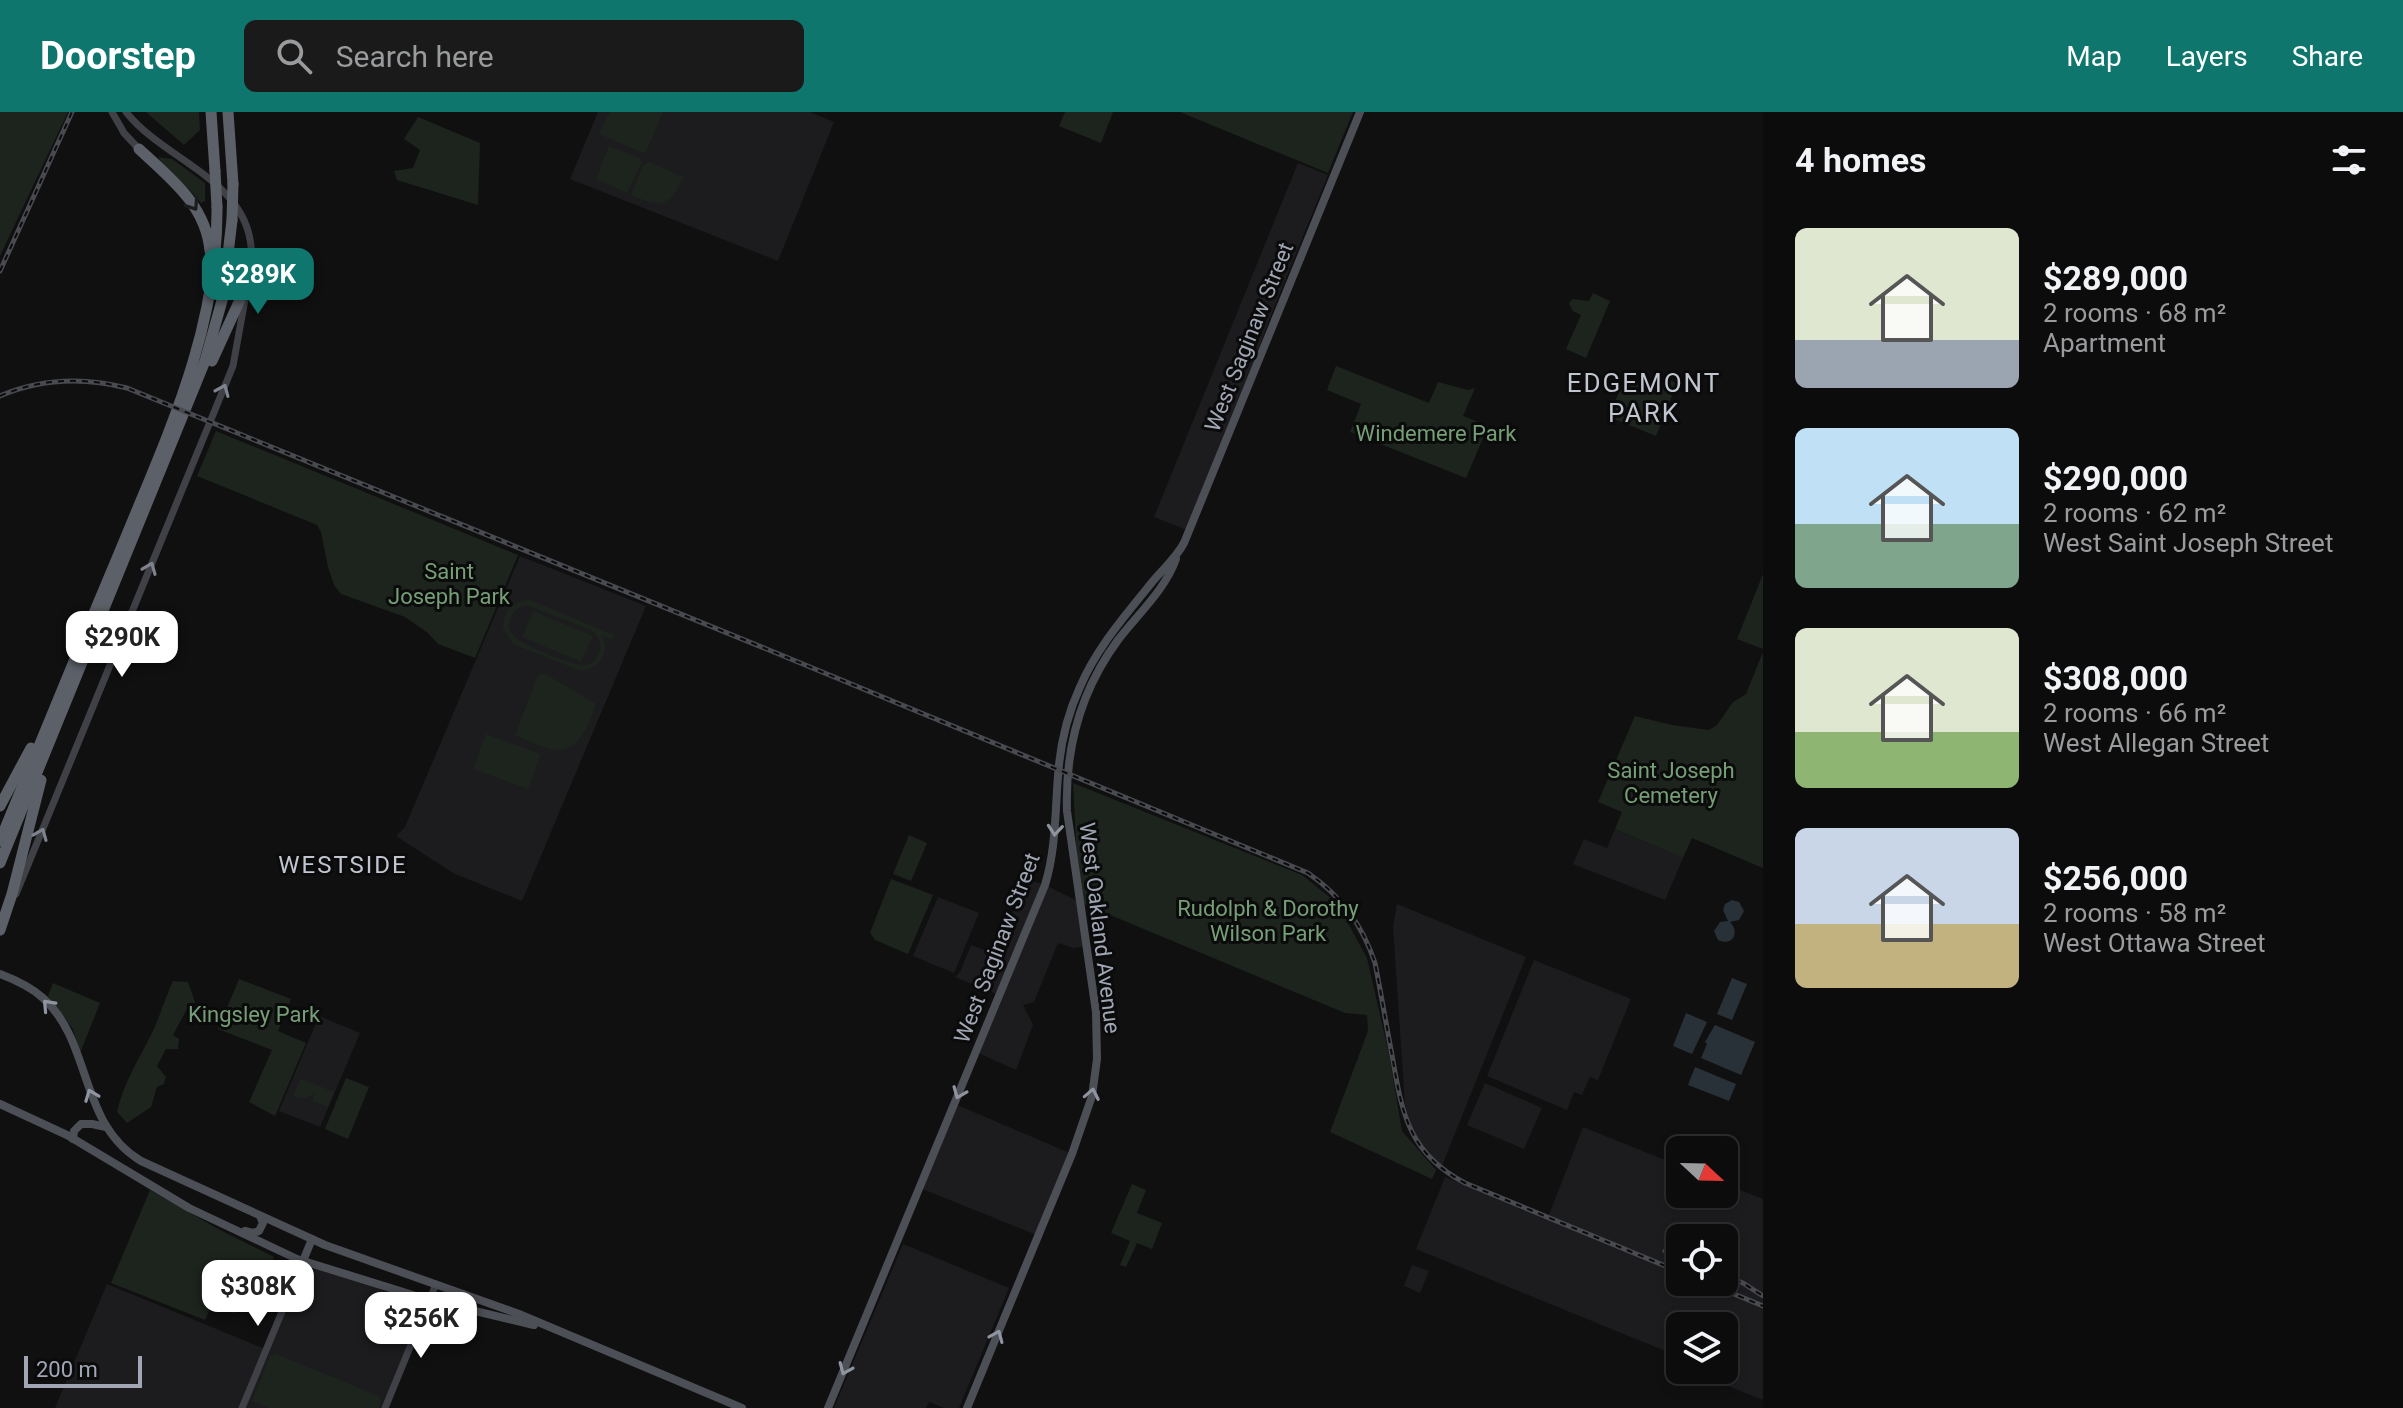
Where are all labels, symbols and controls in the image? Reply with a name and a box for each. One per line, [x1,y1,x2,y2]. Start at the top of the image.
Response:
search box [244,20,804,92]
text: Doorstep [40,34,196,78]
icon: search [272,34,316,78]
text: Search here [336,39,494,74]
text: Map [2066,40,2122,73]
text: Layers [2166,40,2248,73]
text: Share [2292,40,2363,73]
icon: filters [2327,138,2371,182]
text: 4 homes [1795,140,1926,180]
one-way arrow [183,197,198,211]
street label: West Saginaw Street [1200,239,1298,435]
pin: $289K [202,248,314,316]
text: $289,000 [2043,258,2188,298]
text: $289K [220,259,296,289]
icon: home [1859,260,1955,356]
text: 2 rooms · 68 m² [2043,298,2226,328]
text: Apartment [2043,328,2166,358]
district label: EDGEMONT PARK [1567,368,1721,428]
one-way arrow [214,383,230,398]
park label: Windemere Park [1356,421,1517,446]
text: $290,000 [2043,458,2188,498]
icon: home [1859,460,1955,556]
text: 2 rooms · 62 m² [2043,498,2226,528]
text: West Saint Joseph Street [2043,528,2333,558]
park label: Saint Joseph Park [388,559,511,609]
one-way arrow [141,562,157,576]
pin: $290K [66,611,178,679]
text: $290K [84,622,160,652]
text: $308,000 [2043,658,2188,698]
icon: home [1859,660,1955,756]
text: 2 rooms · 66 m² [2043,698,2226,728]
text: West Allegan Street [2043,728,2269,758]
park label: Saint Joseph Cemetery [1607,758,1735,808]
street label: West Oakland Avenue [1075,821,1125,1035]
one-way arrow [1047,824,1064,837]
one-way arrow [31,828,48,842]
street label: West Saginaw Street [949,849,1045,1047]
district label: WESTSIDE [278,851,408,879]
text: $256,000 [2043,858,2188,898]
icon: home [1859,860,1955,956]
park label: Rudolph & Dorothy Wilson Park [1177,896,1359,946]
text: 2 rooms · 58 m² [2043,898,2226,928]
text: West Ottawa Street [2043,928,2266,958]
one-way arrow [42,1000,57,1014]
park label: Kingsley Park [188,1002,321,1027]
one-way arrow [952,1085,969,1099]
one-way arrow [1082,1088,1099,1101]
one-way arrow [84,1089,101,1103]
north arrow [1666,1136,1738,1208]
map controls [1666,1136,1738,1384]
button: locate [1666,1224,1738,1296]
pin: $308K [202,1260,314,1328]
text: $308K [220,1271,296,1301]
pin: $256K [365,1292,477,1360]
text: $256K [383,1303,459,1333]
button: layers [1666,1312,1738,1384]
one-way arrow [987,1330,1003,1344]
scale bar [24,1352,142,1388]
text: 200 m [36,1357,98,1382]
one-way arrow [839,1361,855,1375]

